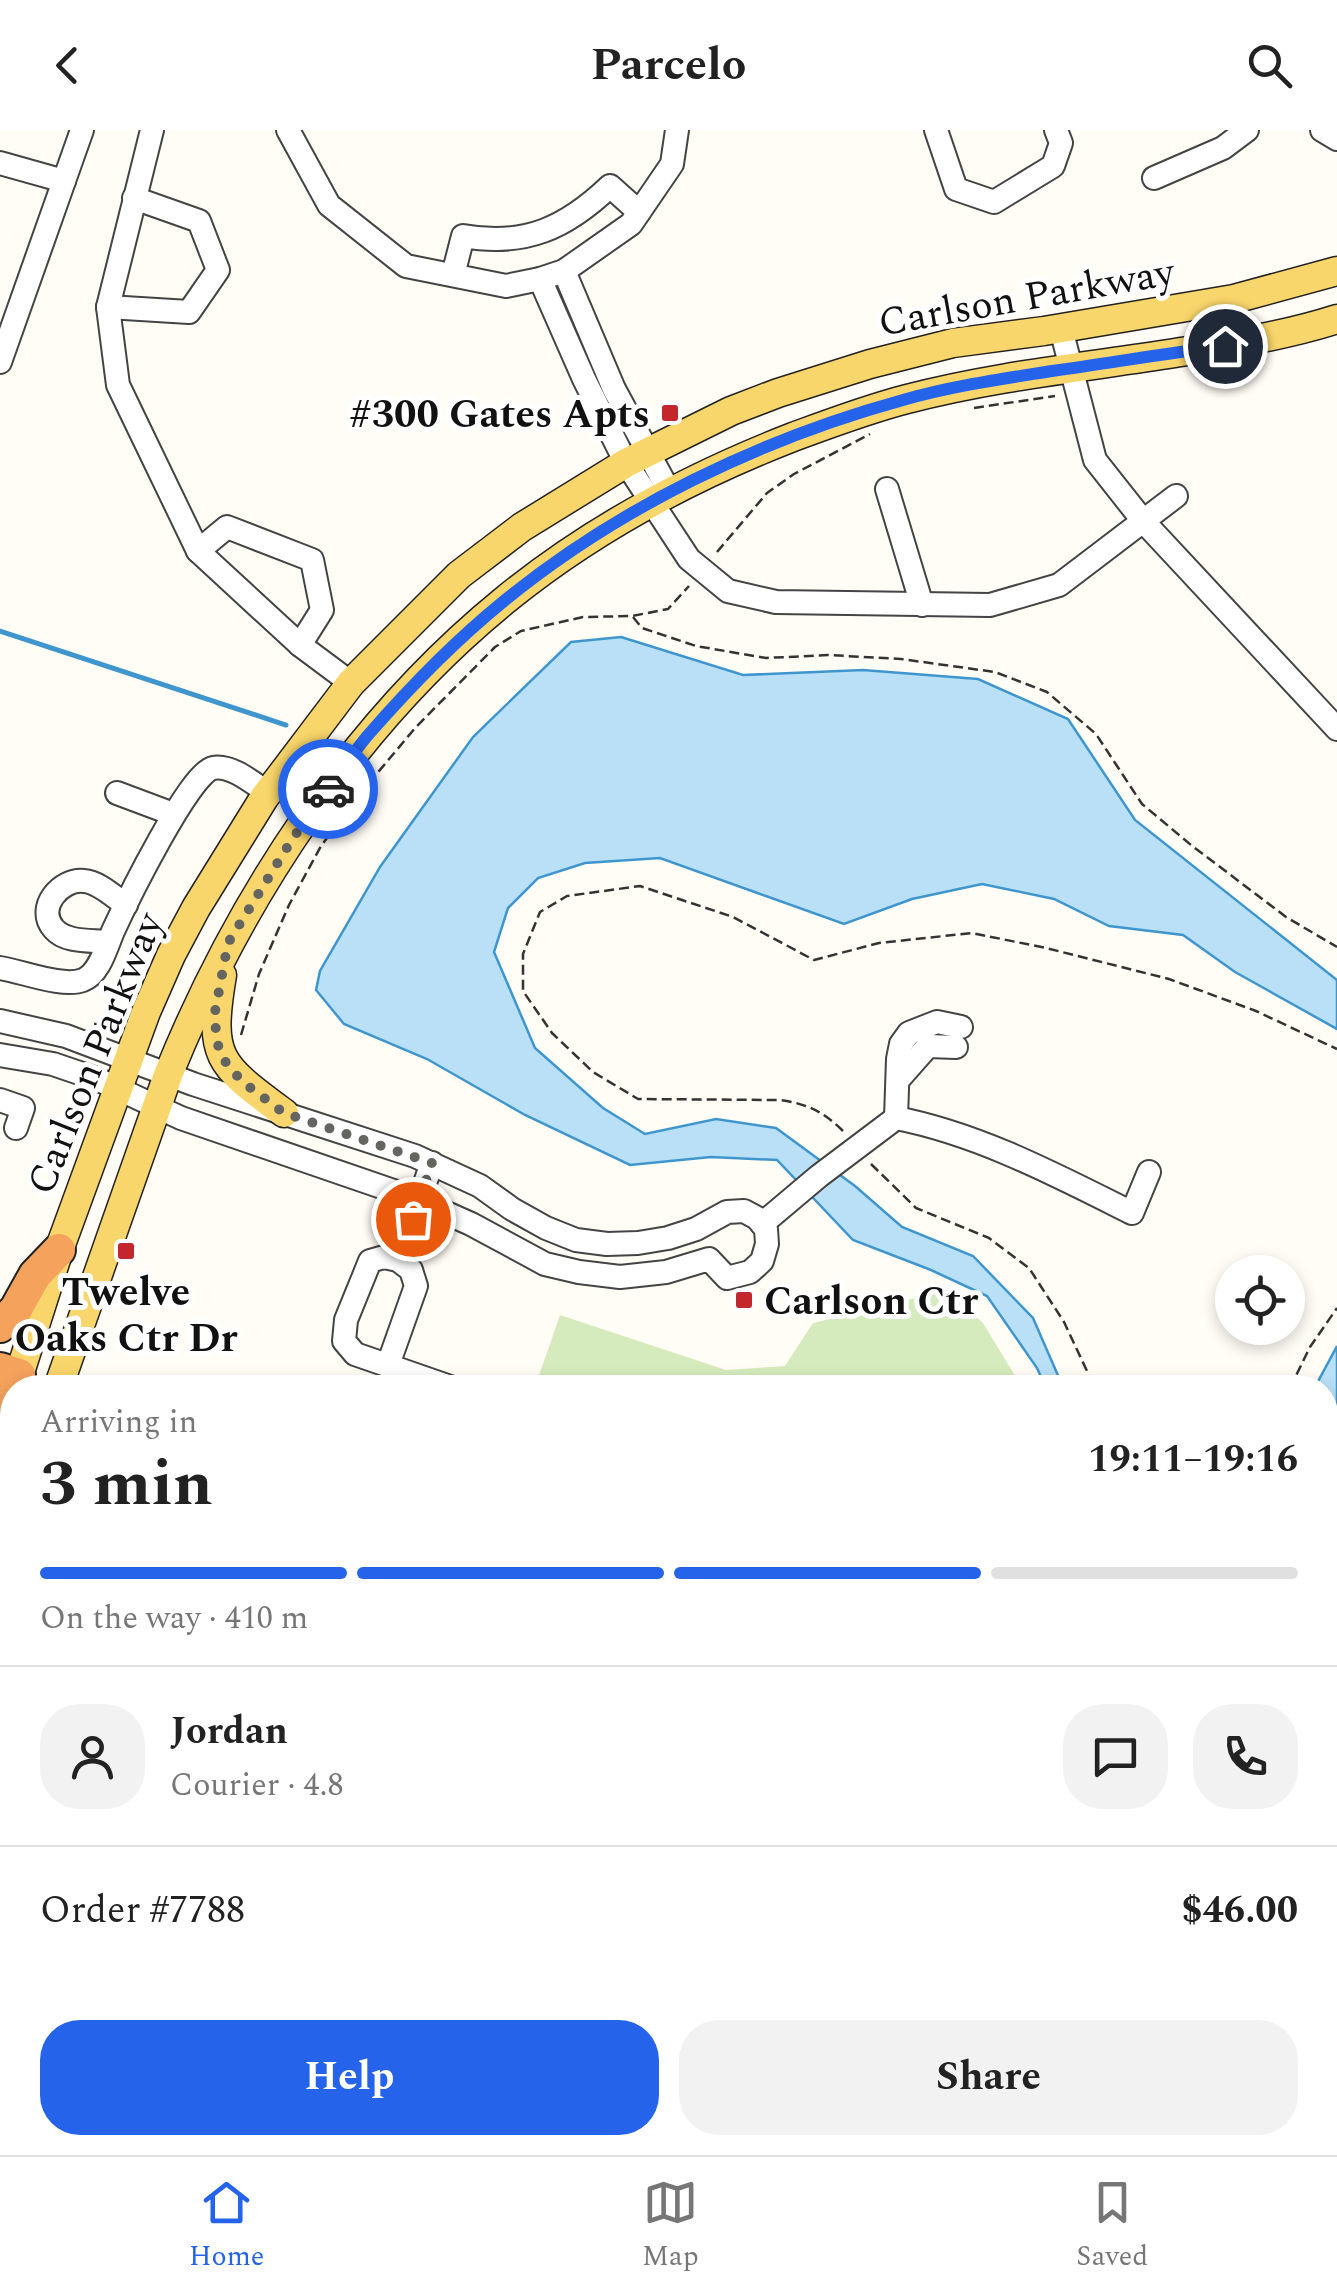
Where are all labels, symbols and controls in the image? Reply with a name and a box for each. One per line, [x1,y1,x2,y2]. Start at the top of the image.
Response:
text: Parcelo [591,31,746,100]
icon: back [40,38,95,93]
icon: search [1242,38,1297,93]
street label: Carlson Parkway [874,242,1181,355]
pin [1183,304,1268,389]
icon: home [1198,319,1253,374]
place label: #300 Gates Apts [349,385,650,446]
marker: #300 Gates Apts [659,402,681,424]
courier [278,739,378,839]
icon: car [301,762,356,817]
street label: Carlson Parkway [12,902,181,1204]
pin [371,1177,456,1262]
icon: bag [386,1192,441,1247]
marker: Twelve Oaks Ctr Dr [115,1240,137,1262]
map controls [1215,1255,1305,1345]
button: locate [1215,1255,1305,1345]
place label: Twelve Oaks Ctr Dr [14,1263,238,1370]
place label: Carlson Ctr [764,1272,978,1333]
marker: Carlson Ctr [733,1289,755,1311]
text: Arriving in [40,1398,197,1447]
text: 19:11–19:16 [1088,1431,1298,1489]
text: 3 min [40,1435,213,1534]
text: On the way · 410 m [40,1594,308,1643]
text: Jordan [170,1703,288,1761]
button: person [40,1704,145,1809]
button: chat [1063,1704,1168,1809]
button: phone [1193,1704,1298,1809]
text: Courier · 4.8 [170,1761,343,1810]
text: Order #7788 [40,1882,245,1940]
text: $46.00 [1181,1882,1298,1940]
button: Help [40,2020,659,2135]
button: Share [679,2020,1298,2135]
tab: Home [189,2175,264,2278]
tab: Map [642,2175,699,2278]
tab: Saved [1076,2175,1148,2278]

